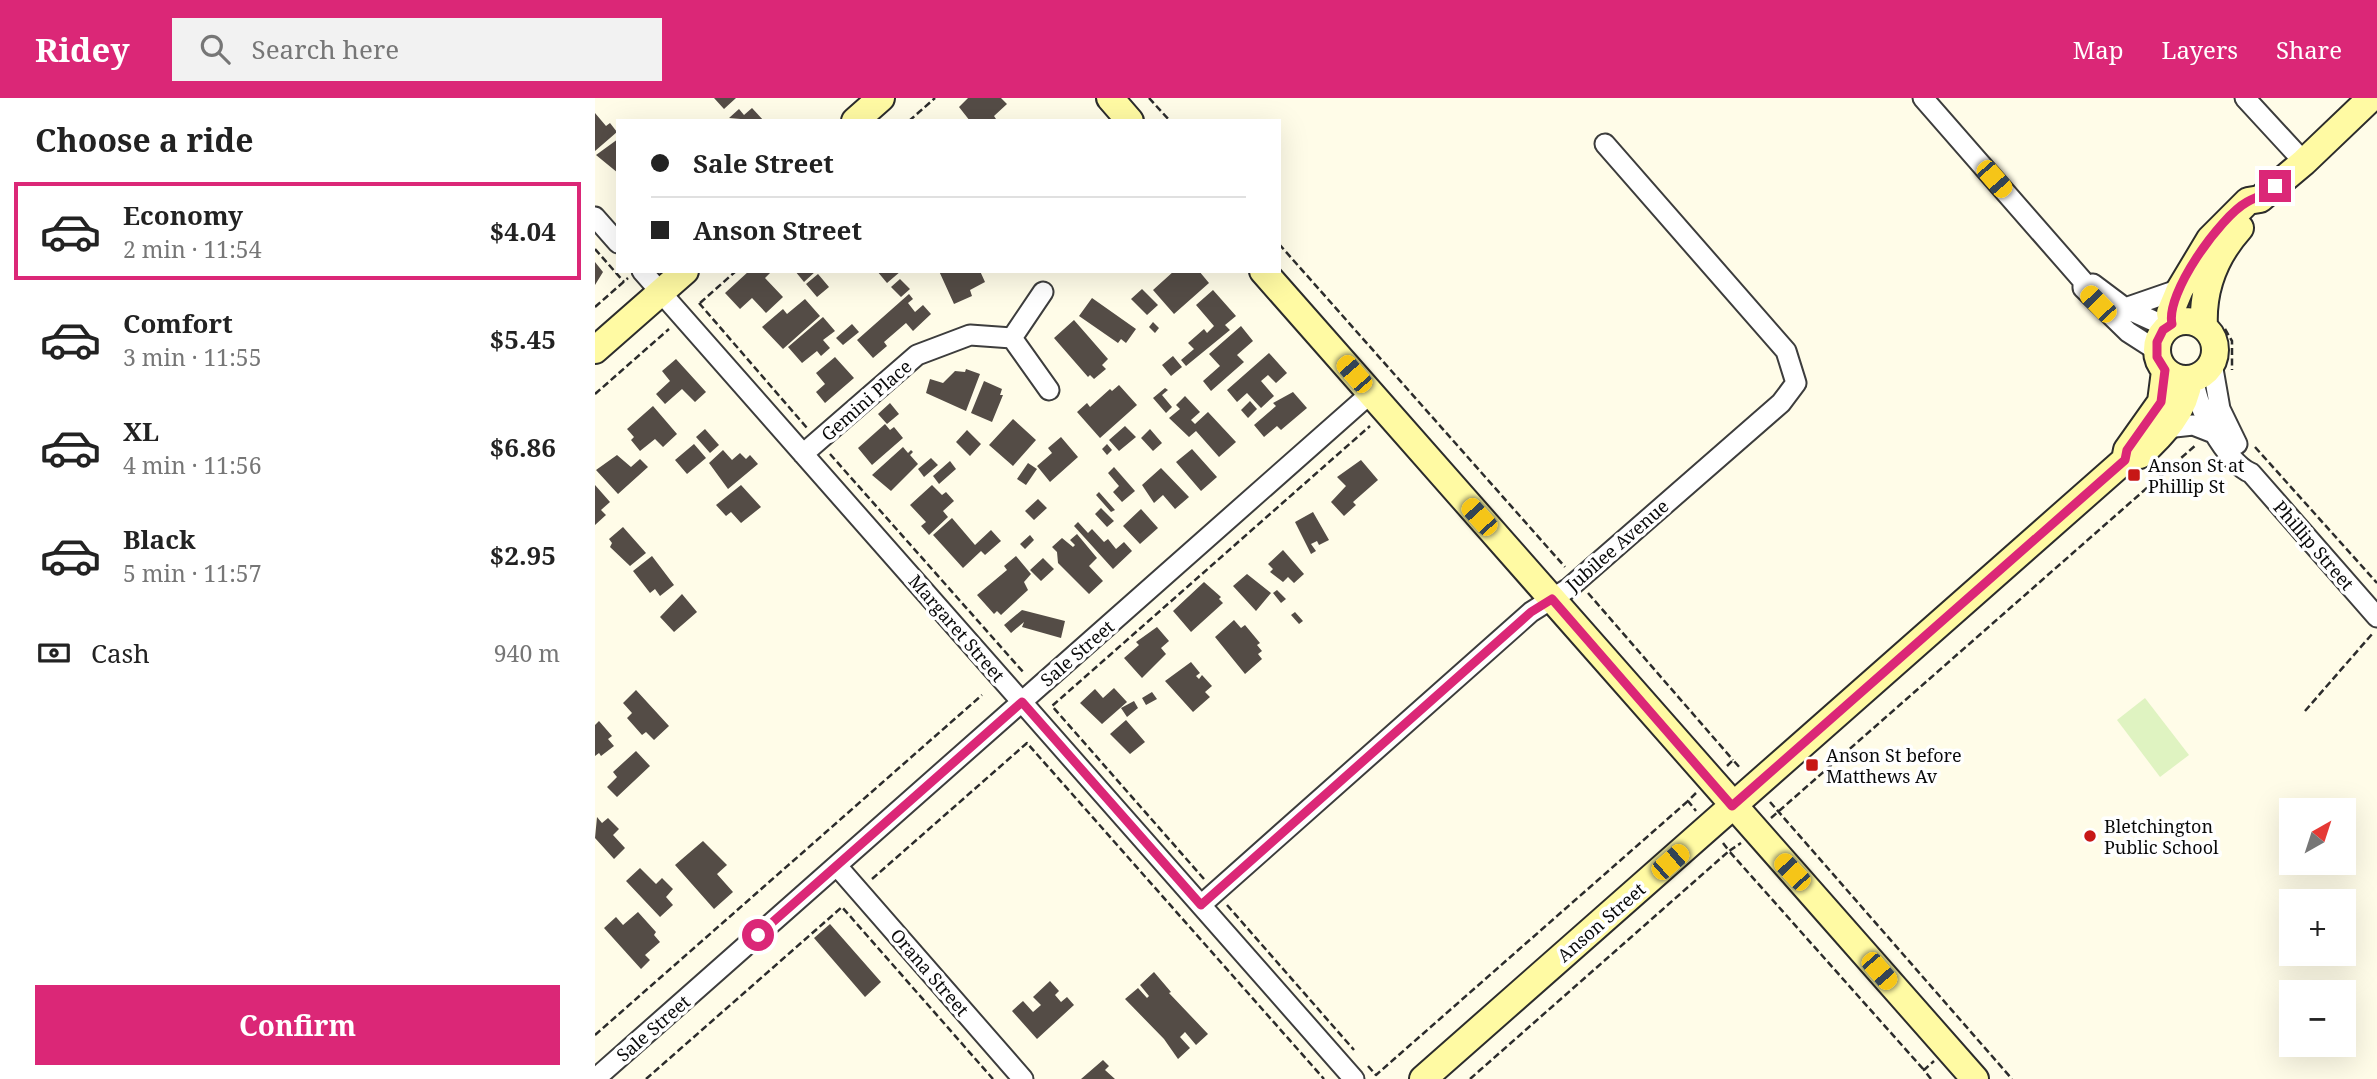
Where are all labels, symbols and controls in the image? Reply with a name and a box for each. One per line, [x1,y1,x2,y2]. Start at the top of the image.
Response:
search box [172,18,662,81]
text: Ridey [35,27,130,72]
icon: search [196,30,234,68]
text: Search here [252,31,399,67]
text: Map [2073,33,2124,66]
text: Layers [2162,33,2238,66]
text: Share [2276,33,2342,66]
text: Choose a ride [35,118,254,161]
text: Sale Street [693,145,834,181]
car [1973,156,2016,202]
route end [2259,170,2291,202]
text: Economy [123,197,243,233]
icon: car [39,200,102,263]
text: Anson Street [693,212,862,248]
text: $4.04 [490,213,556,249]
text: 2 min · 11:54 [123,233,261,265]
car [2076,282,2121,326]
text: Comfort [123,305,233,341]
icon: car [39,308,102,371]
text: $5.45 [490,321,556,357]
text: 3 min · 11:55 [123,341,261,373]
car [1333,351,1376,397]
street label: Gemini Place [816,354,916,446]
text: XL [123,413,159,449]
icon: car [39,416,102,479]
text: $6.86 [490,429,556,465]
text: 4 min · 11:56 [123,449,261,481]
place label: Anson St at Phillip St [2148,453,2244,498]
marker: Anson St at Phillip St [2126,467,2142,483]
car [1458,494,1501,540]
street label: Jubilee Avenue [1560,494,1673,597]
street label: Phillip Street [2269,495,2359,595]
text: Black [123,521,196,557]
icon: car [39,524,102,587]
text: $2.95 [490,537,556,573]
text: 5 min · 11:57 [123,557,261,589]
street label: Margaret Street [904,569,1010,687]
street label: Sale Street [1035,614,1119,692]
icon: cash [35,634,73,672]
text: Cash [91,635,150,671]
text: 940 m [494,637,560,669]
place label: Anson St before Matthews Av [1826,743,1962,788]
marker: Anson St before Matthews Av [1804,757,1820,773]
north arrow [2279,798,2355,875]
map controls [2279,798,2356,1057]
place label: Bletchington Public School [2104,814,2219,859]
marker: Bletchington Public School [2082,828,2098,844]
car [1648,840,1693,884]
car [1770,849,1815,895]
street label: Anson Street [1552,877,1650,967]
button: + [2279,889,2356,966]
route start [742,919,774,951]
street label: Orana Street [885,923,975,1021]
car [1858,948,1901,994]
button: − [2279,980,2356,1057]
button: Confirm [35,985,560,1065]
street label: Sale Street [611,989,695,1067]

